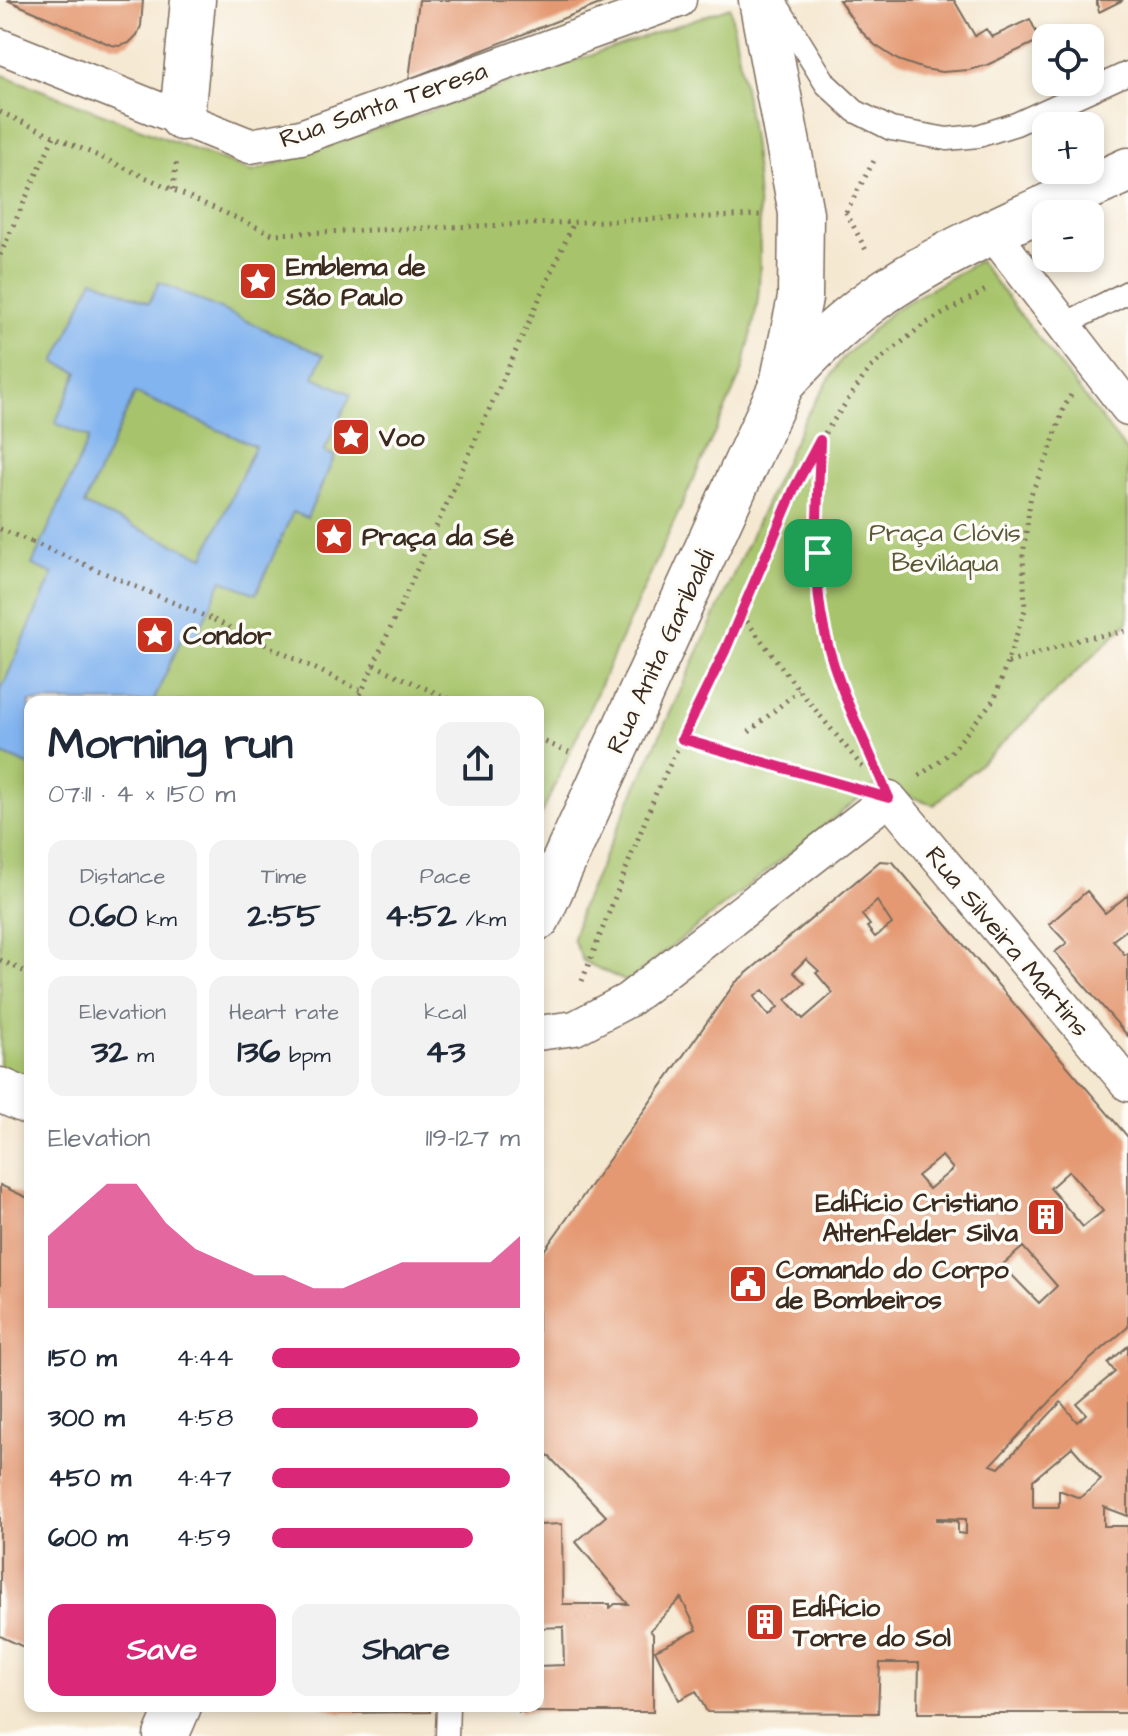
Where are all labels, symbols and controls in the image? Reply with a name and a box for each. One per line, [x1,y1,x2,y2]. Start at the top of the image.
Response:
map controls [1032,24,1104,272]
button: locate [1032,24,1104,96]
street label: Rua Santa Teresa [275,53,492,157]
button: + [1032,112,1104,184]
button: − [1032,200,1104,272]
place label: Emblema de São Paulo [285,249,426,315]
place icon: Emblema de São Paulo [237,260,279,302]
place icon: Voo [330,416,372,458]
place label: Voo [378,420,425,456]
place icon: Praça da Sé [313,515,355,557]
park label: Praça Clóvis Beviláqua [869,515,1021,581]
place label: Praça da Sé [362,519,514,555]
pin [784,519,852,587]
icon: arrive [796,531,840,575]
street label: Rua Anita Garibaldi [598,543,724,760]
place icon: Condor [134,614,176,656]
place label: Condor [183,618,272,654]
text: Morning run [48,715,293,776]
button: share [436,722,520,806]
text: 07:11 · 4 × 150 m [48,776,235,812]
street label: Rua Silveira Martins [917,838,1098,1045]
text: Distance [80,861,165,892]
text: Time [261,861,307,892]
text: Pace [420,861,471,892]
text: 0.60 [68,892,137,940]
text: 2:55 [247,892,321,940]
text: 4:52 [384,892,457,940]
text: km [137,904,177,935]
text: /km [457,904,506,935]
text: Elevation [79,997,166,1028]
text: Heart rate [229,997,339,1028]
text: kcal [424,997,466,1028]
text: 32 [91,1028,128,1076]
text: 136 [237,1028,280,1076]
text: 43 [425,1028,466,1076]
text: m [128,1040,154,1071]
text: bpm [280,1040,331,1071]
text: Elevation [48,1120,150,1156]
text: 119–127 m [426,1120,520,1156]
place label: Edifício Cristiano Altenfelder Silva [816,1185,1019,1251]
building icon: Edifício Cristiano Altenfelder Silva [1025,1196,1067,1238]
place label: Comando do Corpo de Bombeiros [775,1252,1009,1318]
public building icon: Comando do Corpo de Bombeiros [727,1263,769,1305]
text: 150 m [48,1340,117,1376]
text: 4:44 [176,1340,233,1376]
text: 300 m [48,1400,125,1436]
text: 4:58 [176,1400,233,1436]
text: 450 m [48,1460,131,1496]
text: 4:47 [176,1460,232,1496]
text: 600 m [48,1520,128,1556]
text: 4:59 [176,1520,231,1556]
place label: Edifício Torre do Sol [792,1590,951,1656]
building icon: Edifício Torre do Sol [744,1601,786,1643]
button: Save [48,1604,276,1696]
button: Share [292,1604,520,1696]

